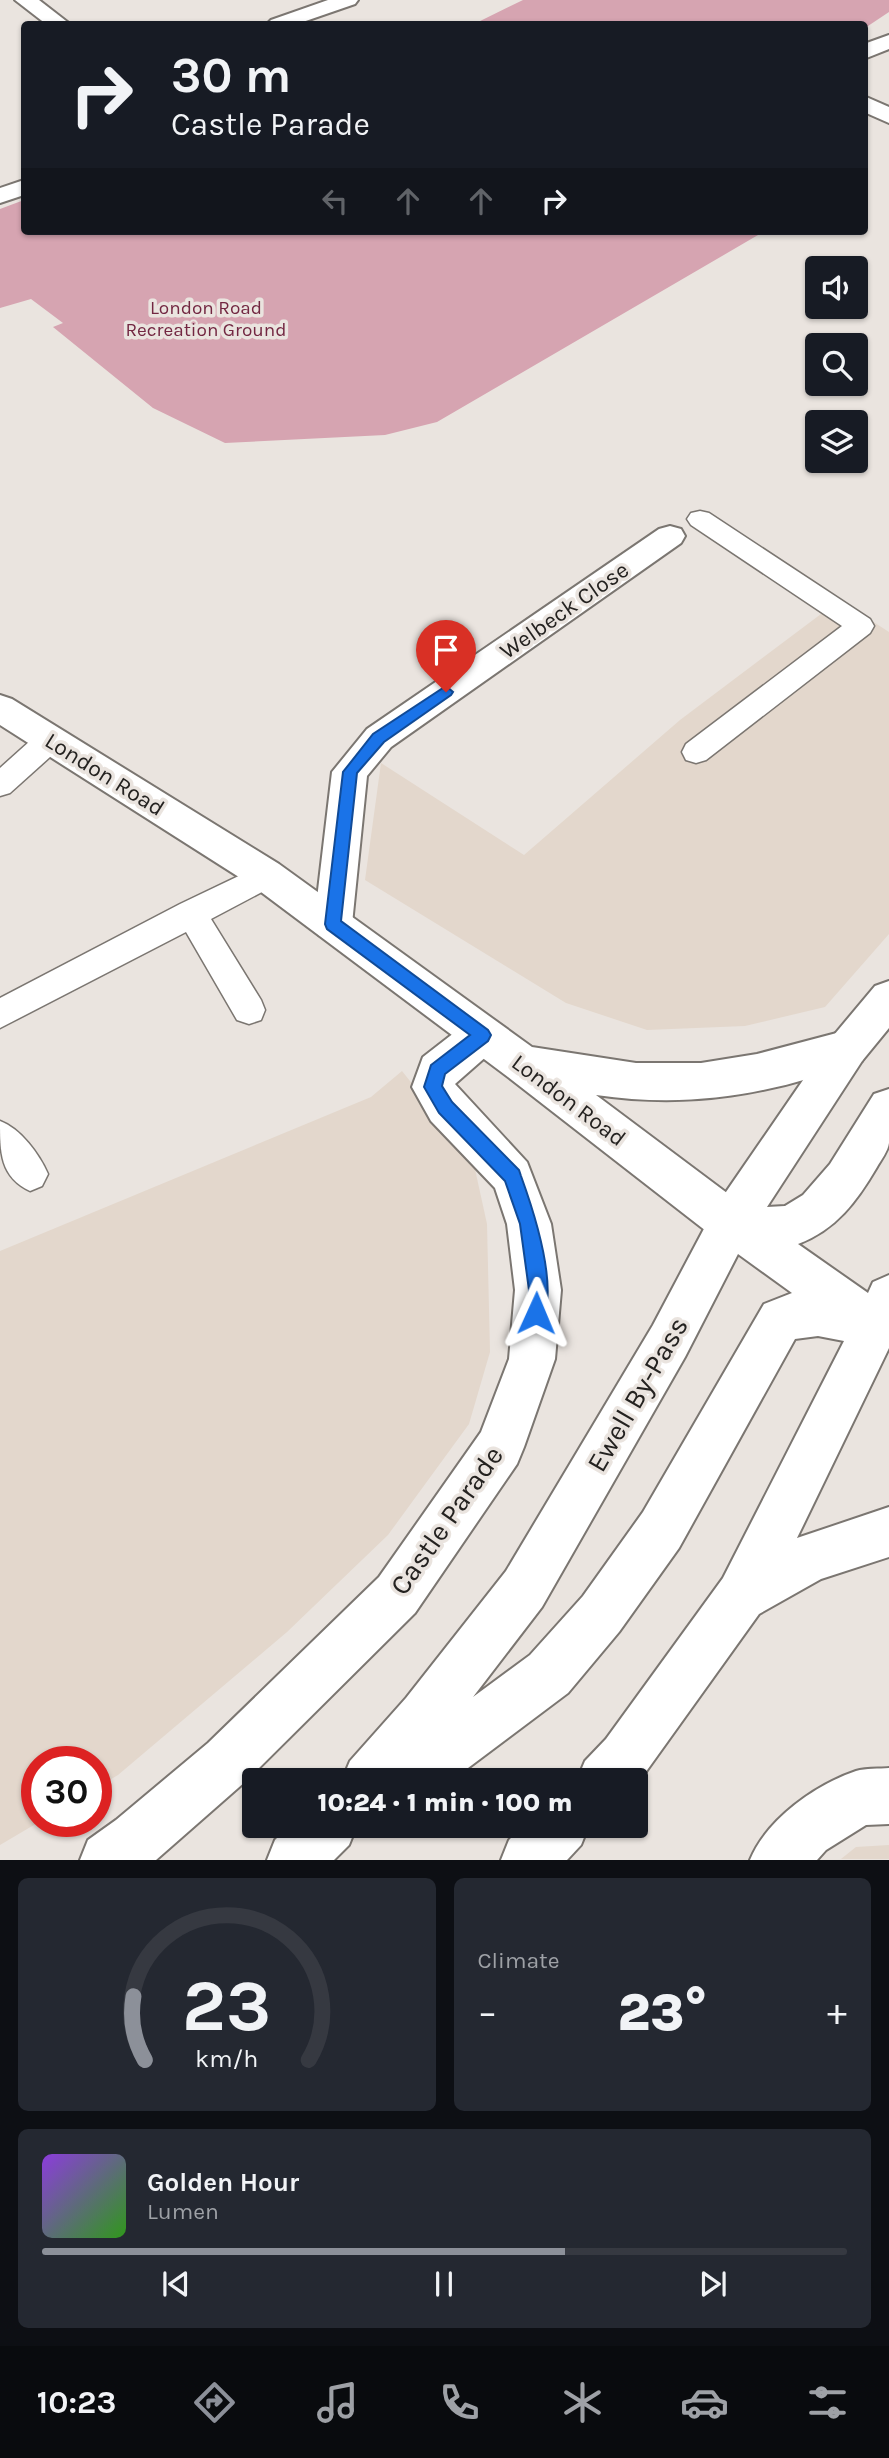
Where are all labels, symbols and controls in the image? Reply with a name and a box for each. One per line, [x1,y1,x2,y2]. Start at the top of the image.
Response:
text: 30 m [171,47,291,104]
icon: right [56,49,147,140]
text: Castle Parade [171,106,370,143]
icon: left [316,182,354,220]
icon: ahead [389,182,427,220]
icon: ahead [462,182,500,220]
icon: right [535,182,573,220]
map controls [805,256,868,473]
button: sound [805,256,868,319]
park label: London Road Recreation Ground [125,297,287,341]
button: search [805,333,868,396]
button: layers [805,410,868,473]
street label: Welbeck Close [495,556,634,665]
pin [416,620,476,692]
icon: arrive [427,631,465,669]
street label: London Road [40,727,169,822]
street label: London Road [506,1049,631,1152]
position arrow [499,1276,573,1350]
street label: Ewell By-Pass [580,1311,695,1478]
street label: Castle Parade [383,1440,510,1601]
speed limit sign: 30 [21,1746,112,1837]
text: 10:24 · 1 min · 100 m [318,1787,572,1818]
text: Climate [478,1947,560,1974]
text: 23 [182,1964,271,2049]
text: 23° [617,1982,707,2043]
text: − [478,1990,497,2035]
text: + [827,1990,847,2035]
text: km/h [195,2044,258,2073]
text: Golden Hour [147,2167,299,2198]
text: Lumen [147,2198,219,2225]
icon: previous [157,2265,195,2303]
icon: pause [425,2265,463,2303]
icon: next [694,2265,732,2303]
icon: directions [190,2378,239,2427]
icon: music [313,2378,362,2427]
icon: phone [435,2378,484,2427]
icon: climate [558,2378,607,2427]
icon: car [680,2378,729,2427]
icon: filters [803,2378,852,2427]
text: 10:23 [37,2384,116,2421]

